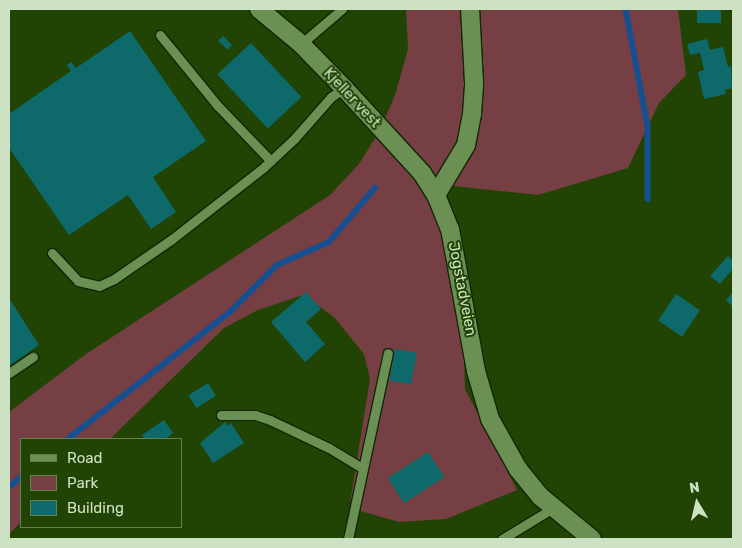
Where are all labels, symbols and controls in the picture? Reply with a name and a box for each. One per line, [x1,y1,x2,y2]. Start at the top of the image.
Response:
street label: Kjeller vest [319,64,385,132]
street label: Jogstadveien [444,240,480,338]
legend [20,438,182,528]
text: Road [67,449,103,467]
text: Park [67,474,98,492]
north arrow [672,478,722,528]
text: N [688,479,701,497]
text: Building [67,499,124,517]

